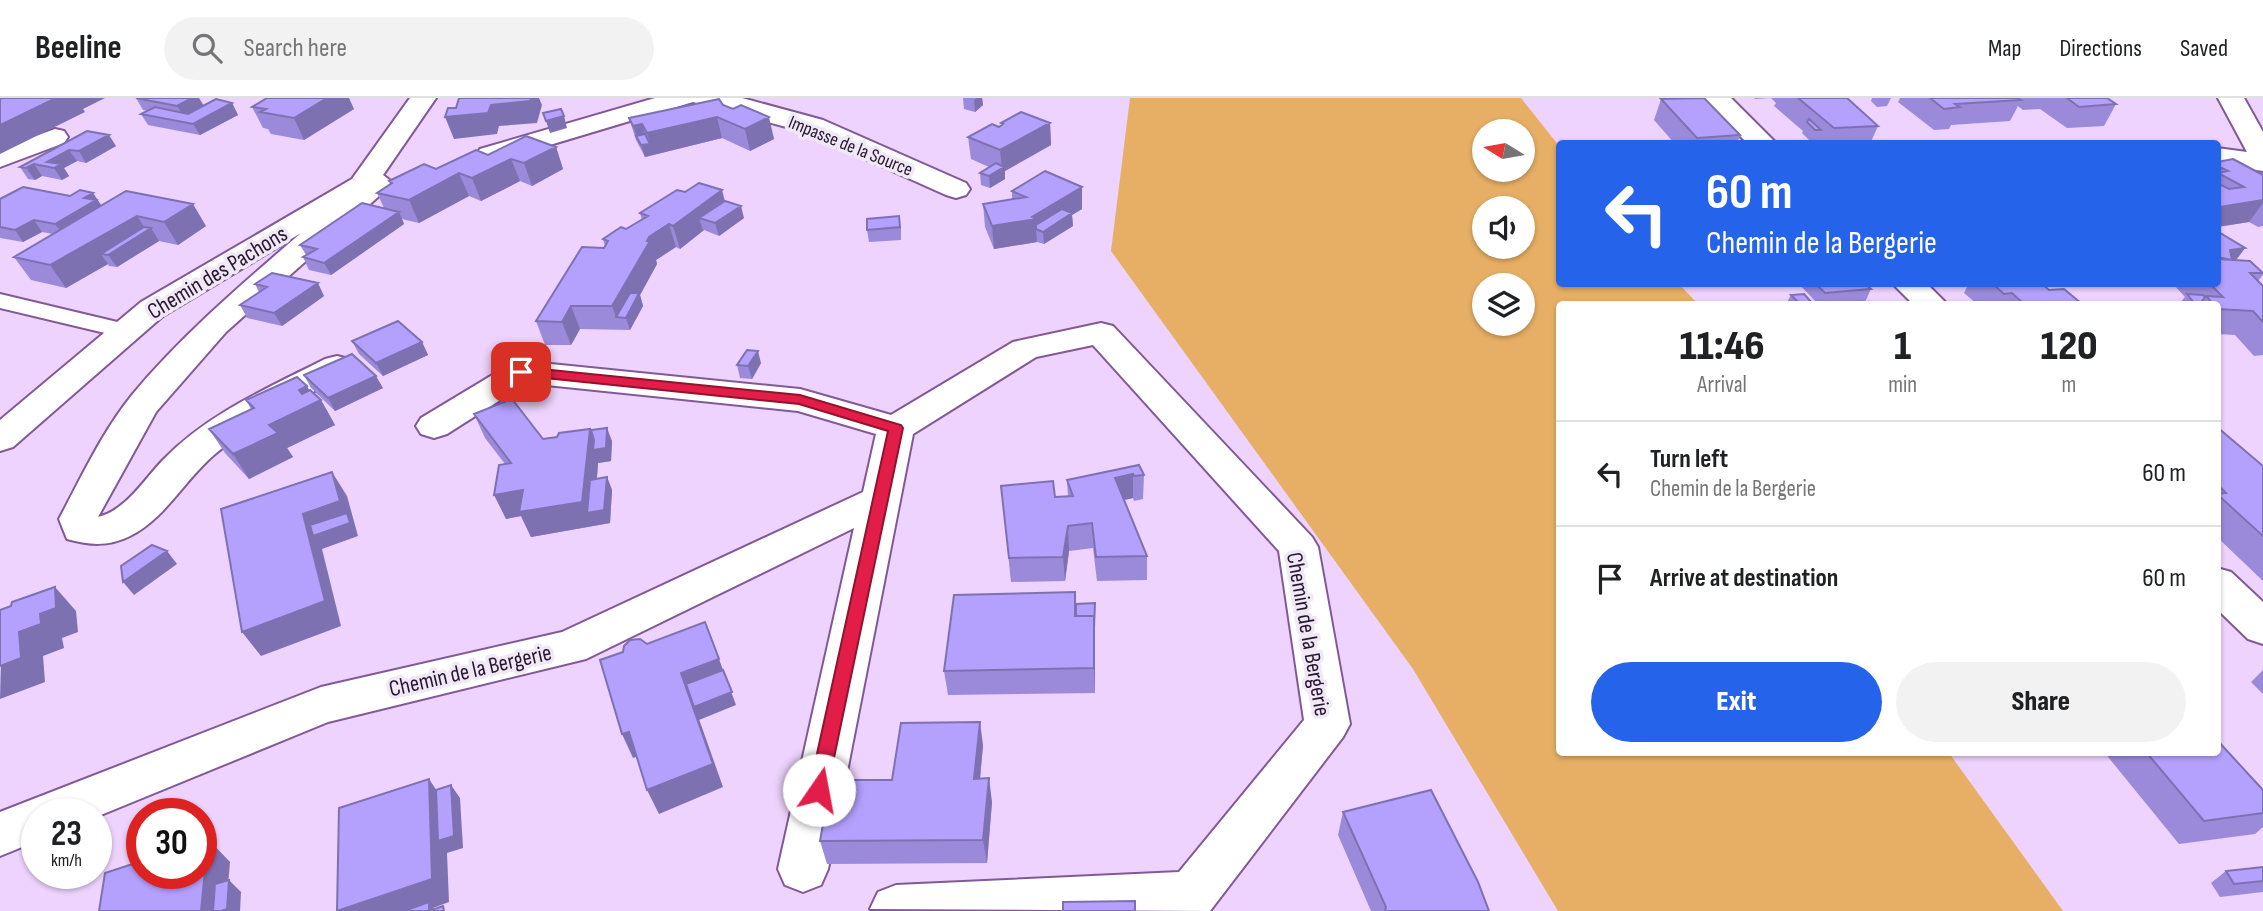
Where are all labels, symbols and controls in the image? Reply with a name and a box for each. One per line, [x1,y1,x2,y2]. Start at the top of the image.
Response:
search box [164,17,654,80]
text: Beeline [35,28,122,68]
icon: search [188,29,226,67]
text: Search here [244,33,347,64]
text: Map [1988,34,2021,63]
text: Directions [2059,34,2142,63]
text: Saved [2180,34,2228,63]
street label: Impasse de la Source [785,111,916,182]
north arrow [1472,119,1535,182]
map controls [1472,119,1535,336]
text: 60 m [1706,164,1793,223]
icon: left [1591,168,1682,259]
button: sound [1472,196,1535,259]
street label: Chemin des Pachons [142,220,293,326]
text: Chemin de la Bergerie [1706,224,1937,263]
button: layers [1472,273,1535,336]
text: 11:46 [1679,321,1765,372]
text: 1 [1894,321,1911,372]
text: 120 [2040,321,2098,372]
pin [491,342,551,402]
icon: arrive [502,353,540,391]
text: Arrival [1697,371,1747,399]
text: min [1888,371,1917,399]
text: m [2062,371,2076,399]
text: Turn left [1650,444,1728,475]
icon: left [1591,455,1629,493]
text: 60 m [2142,458,2186,489]
text: Chemin de la Bergerie [1650,475,1816,503]
street label: Chemin de la Bergerie [1280,550,1336,718]
icon: arrive [1591,560,1629,598]
text: Arrive at destination [1650,563,1838,594]
text: 60 m [2142,563,2186,594]
street label: Chemin de la Bergerie [386,639,554,703]
button: Exit [1591,662,1882,742]
button: Share [1896,662,2186,742]
position arrow [782,753,856,827]
speed limit sign: 30 [126,798,217,889]
text: 23 [51,813,82,856]
text: km/h [51,850,82,871]

